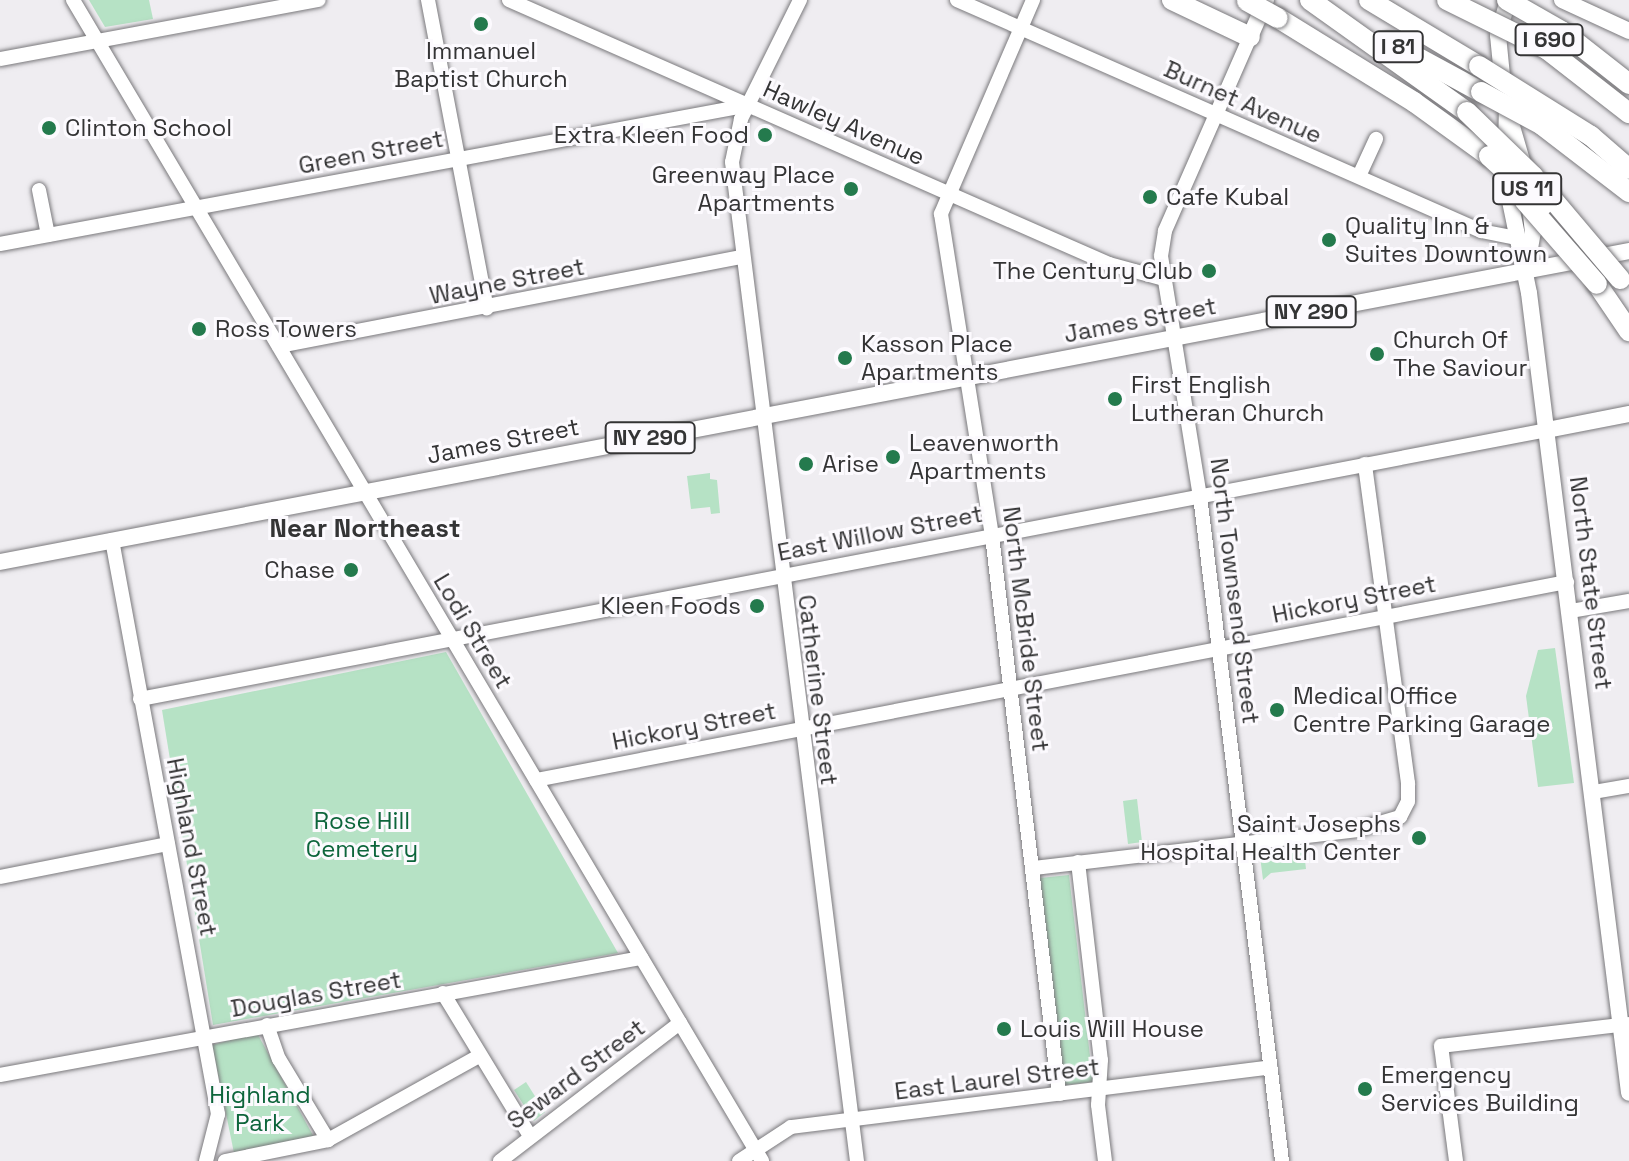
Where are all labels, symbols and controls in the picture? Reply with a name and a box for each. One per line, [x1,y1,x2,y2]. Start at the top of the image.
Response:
marker: Immanuel Baptist Church [472,15,490,33]
road number: I 690 [1513,22,1585,58]
road number: I 81 [1372,29,1424,65]
place label: Immanuel Baptist Church [394,37,568,93]
street label: Burnet Avenue [1159,54,1327,150]
street label: Hawley Avenue [759,74,929,172]
place label: Clinton School [65,114,232,142]
marker: Clinton School [40,119,58,137]
place label: Extra Kleen Food [554,121,749,149]
street label: Green Street [296,124,446,180]
marker: Extra Kleen Food [756,126,774,144]
place label: Greenway Place Apartments [652,161,835,217]
road number: US 11 [1491,171,1563,207]
marker: Greenway Place Apartments [842,180,860,198]
place label: Cafe Kubal [1166,183,1289,211]
marker: Cafe Kubal [1141,188,1159,206]
place label: Quality Inn & Suites Downtown [1345,212,1547,268]
marker: Quality Inn & Suites Downtown [1320,231,1338,249]
street label: Wayne Street [427,252,587,310]
place label: The Century Club [993,257,1193,285]
marker: The Century Club [1200,262,1218,280]
street label: James Street [1061,291,1219,349]
road number: NY 290 [1265,294,1357,330]
place label: Ross Towers [215,315,357,343]
marker: Ross Towers [190,320,208,338]
place label: Church Of The Saviour [1393,326,1527,382]
place label: Kasson Place Apartments [861,330,1013,386]
marker: Church Of The Saviour [1368,345,1386,363]
marker: Kasson Place Apartments [836,349,854,367]
place label: First English Lutheran Church [1131,371,1324,427]
marker: First English Lutheran Church [1106,390,1124,408]
street label: James Street [424,412,582,470]
road number: NY 290 [604,420,696,456]
place label: Leavenworth Apartments [909,429,1059,485]
marker: Leavenworth Apartments [884,448,902,466]
place label: Arise [822,450,879,478]
marker: Arise [797,455,815,473]
street label: North Townsend Street [1204,456,1266,726]
street label: North State Street [1564,475,1618,691]
street label: East Willow Street [775,499,985,567]
street label: North McBride Street [997,505,1055,753]
district label: Near Northeast [270,513,460,545]
place label: Chase [264,556,335,584]
marker: Chase [342,561,360,579]
street label: Lodi Street [428,568,518,694]
street label: Hickory Street [1270,569,1438,629]
place label: Kleen Foods [601,592,741,620]
street label: Catherine Street [792,593,844,787]
marker: Kleen Foods [748,597,766,615]
place label: Medical Office Centre Parking Garage [1293,682,1550,738]
street label: Hickory Street [610,696,778,756]
marker: Medical Office Centre Parking Garage [1268,701,1286,719]
street label: Highland Street [161,755,223,939]
park label: Rose Hill Cemetery [306,807,418,863]
place label: Saint Josephs Hospital Health Center [1140,810,1401,866]
marker: Saint Josephs Hospital Health Center [1408,827,1430,849]
street label: Douglas Street [229,965,403,1023]
street label: Seward Street [501,1013,651,1135]
place label: Louis Will House [1020,1015,1204,1043]
marker: Louis Will House [995,1020,1013,1038]
street label: East Laurel Street [893,1052,1101,1106]
place label: Emergency Services Building [1381,1061,1579,1117]
marker: Emergency Services Building [1356,1080,1374,1098]
park label: Highland Park [209,1081,311,1137]

